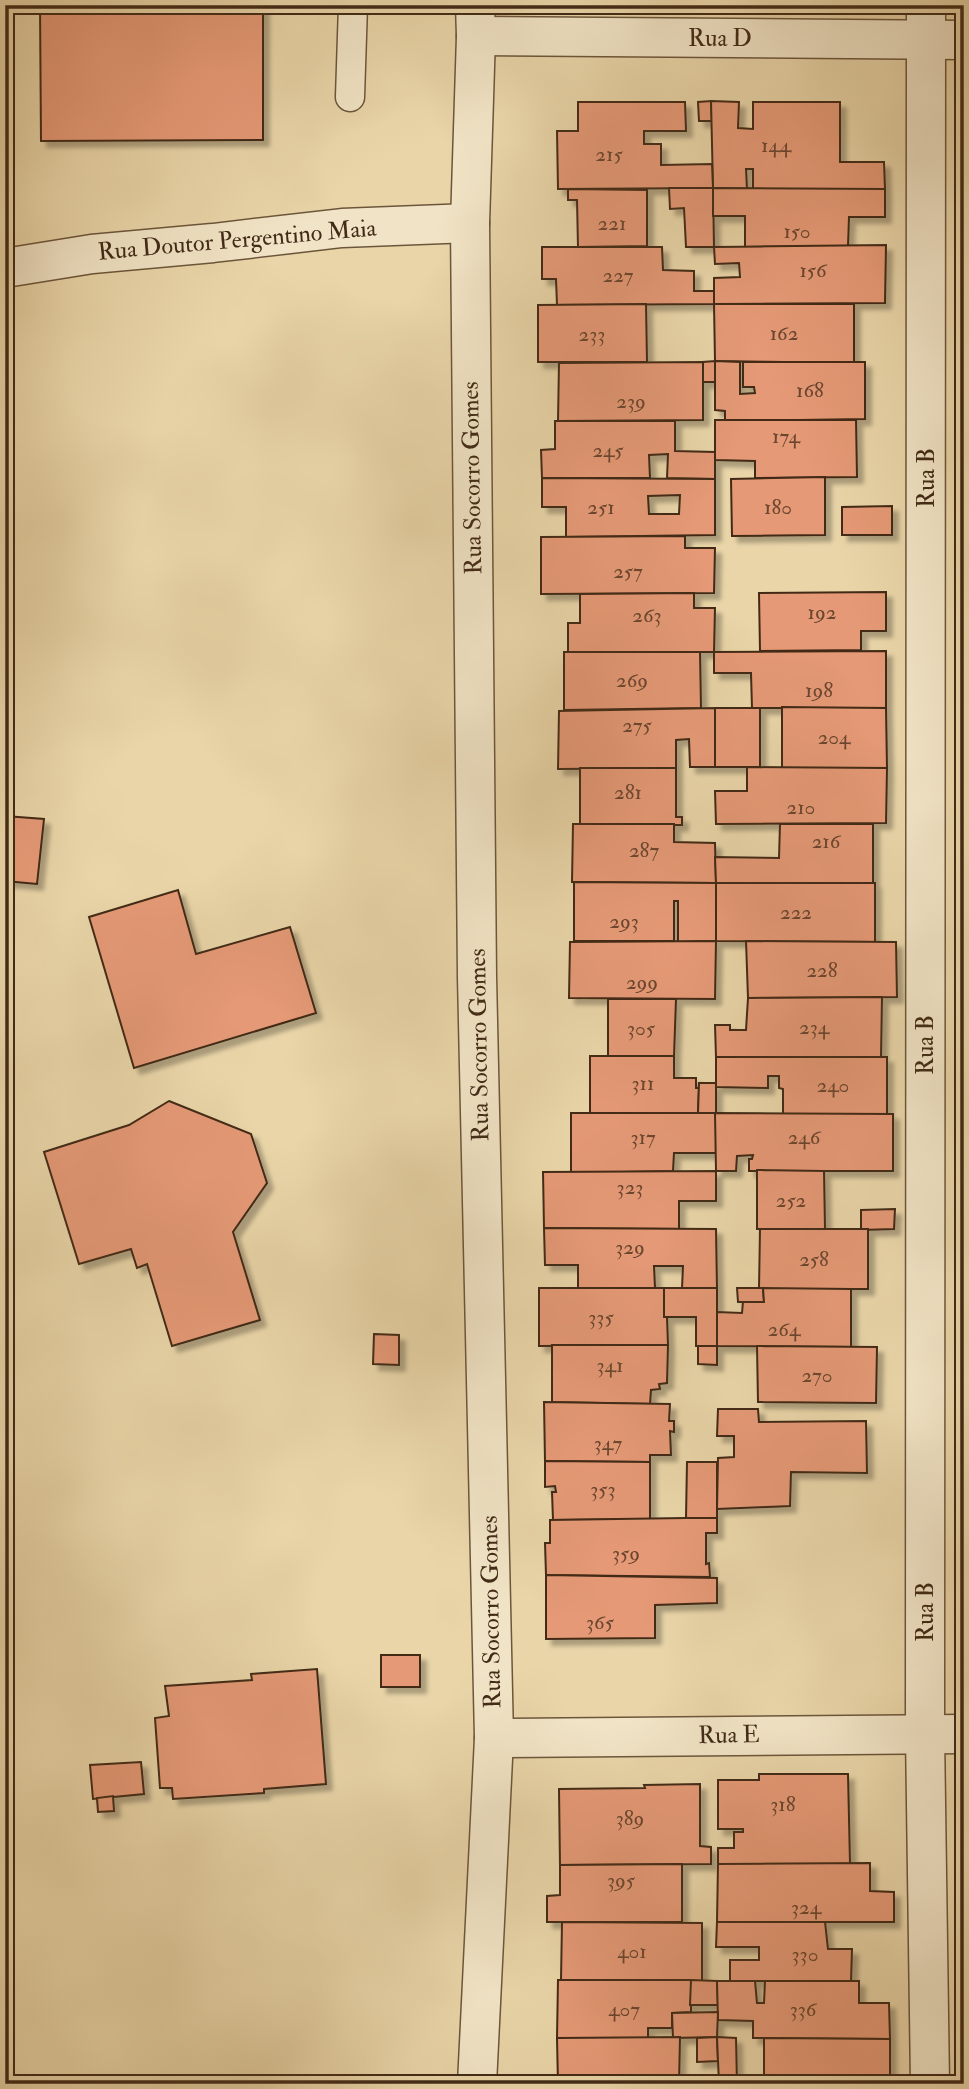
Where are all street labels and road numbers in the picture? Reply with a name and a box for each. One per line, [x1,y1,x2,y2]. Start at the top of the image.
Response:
street label: Rua D [688,23,752,54]
street label: Rua Doutor Pergentino Maia [96,212,379,268]
street label: Rua Socorro Gomes [455,381,489,575]
street label: Rua B [911,448,942,508]
street label: Rua Socorro Gomes [462,948,496,1142]
street label: Rua B [910,1015,941,1075]
street label: Rua Socorro Gomes [474,1515,508,1709]
street label: Rua B [910,1582,941,1642]
street label: Rua E [698,1719,760,1751]

